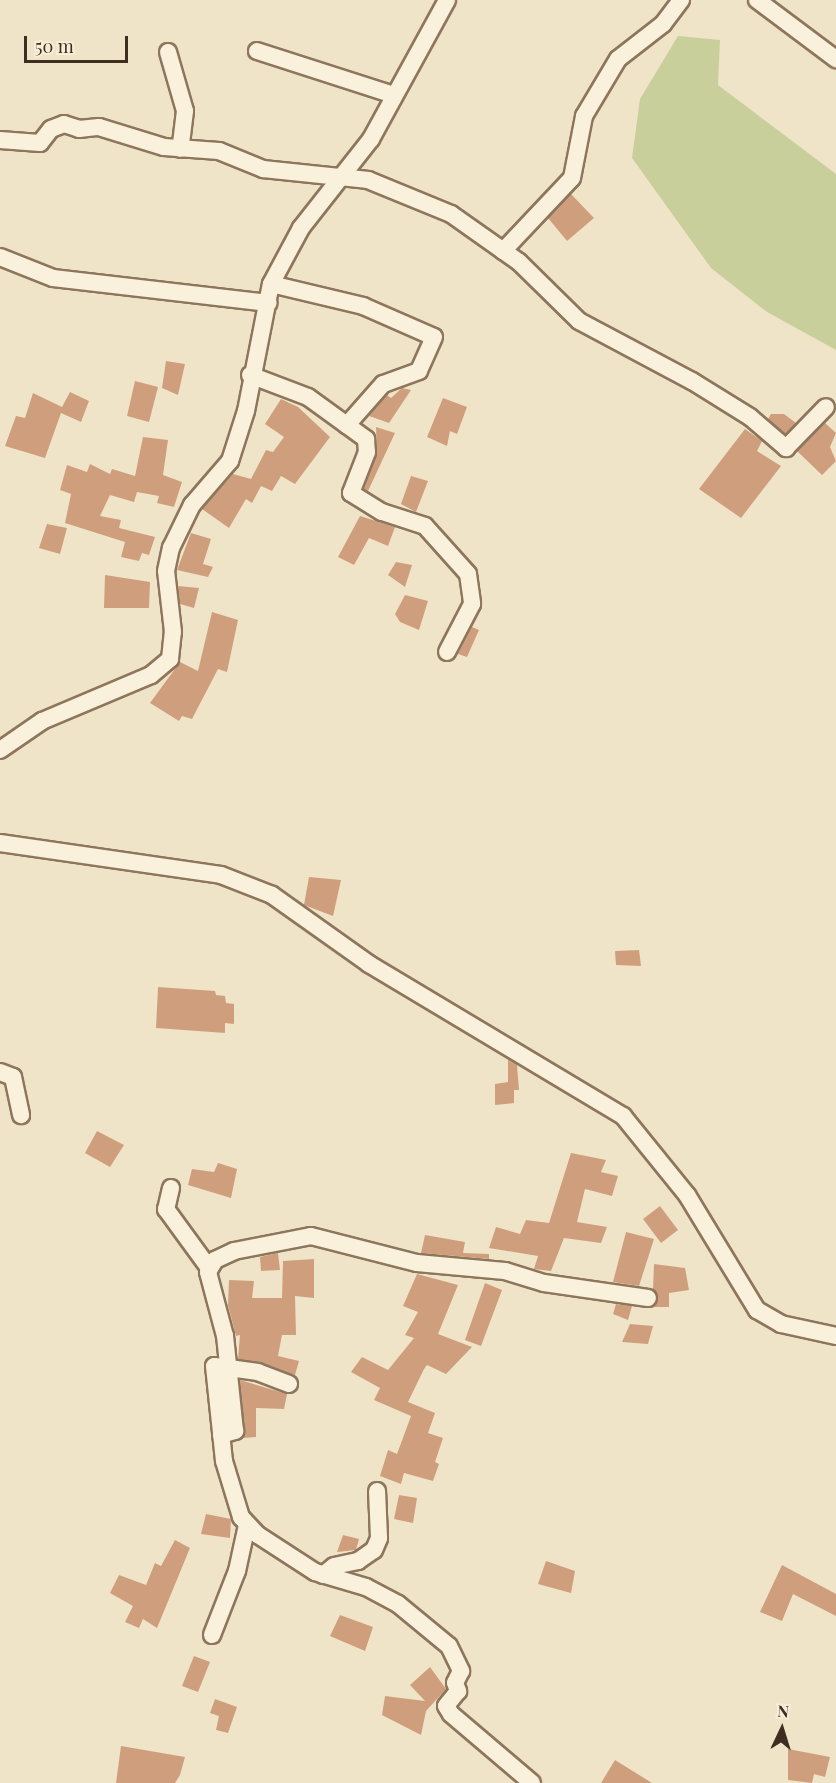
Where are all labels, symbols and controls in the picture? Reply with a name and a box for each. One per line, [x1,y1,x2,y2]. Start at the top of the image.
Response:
scale bar [27,24,130,62]
text: 50 m [35,34,74,58]
north arrow [752,1699,812,1759]
text: N [777,1700,790,1721]

